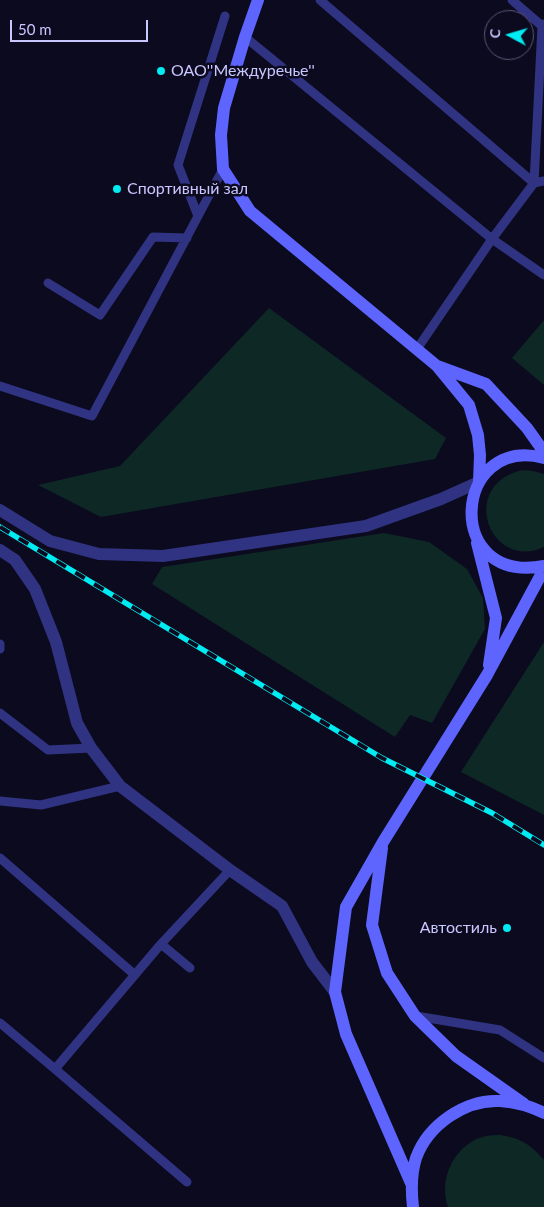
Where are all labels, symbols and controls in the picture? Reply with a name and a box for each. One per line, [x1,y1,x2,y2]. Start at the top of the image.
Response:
scale bar [12,10,150,42]
north arrow [484,10,534,60]
text: 50 m [18,20,52,38]
text: С [486,28,504,39]
place label: ОАО''Междуречье'' [171,61,315,81]
marker: ОАО''Междуречье'' [155,65,167,77]
place label: Спортивный зал [127,179,248,199]
marker: Спортивный зал [111,183,123,195]
place label: Автостиль [420,918,497,938]
marker: Автостиль [501,922,513,934]

